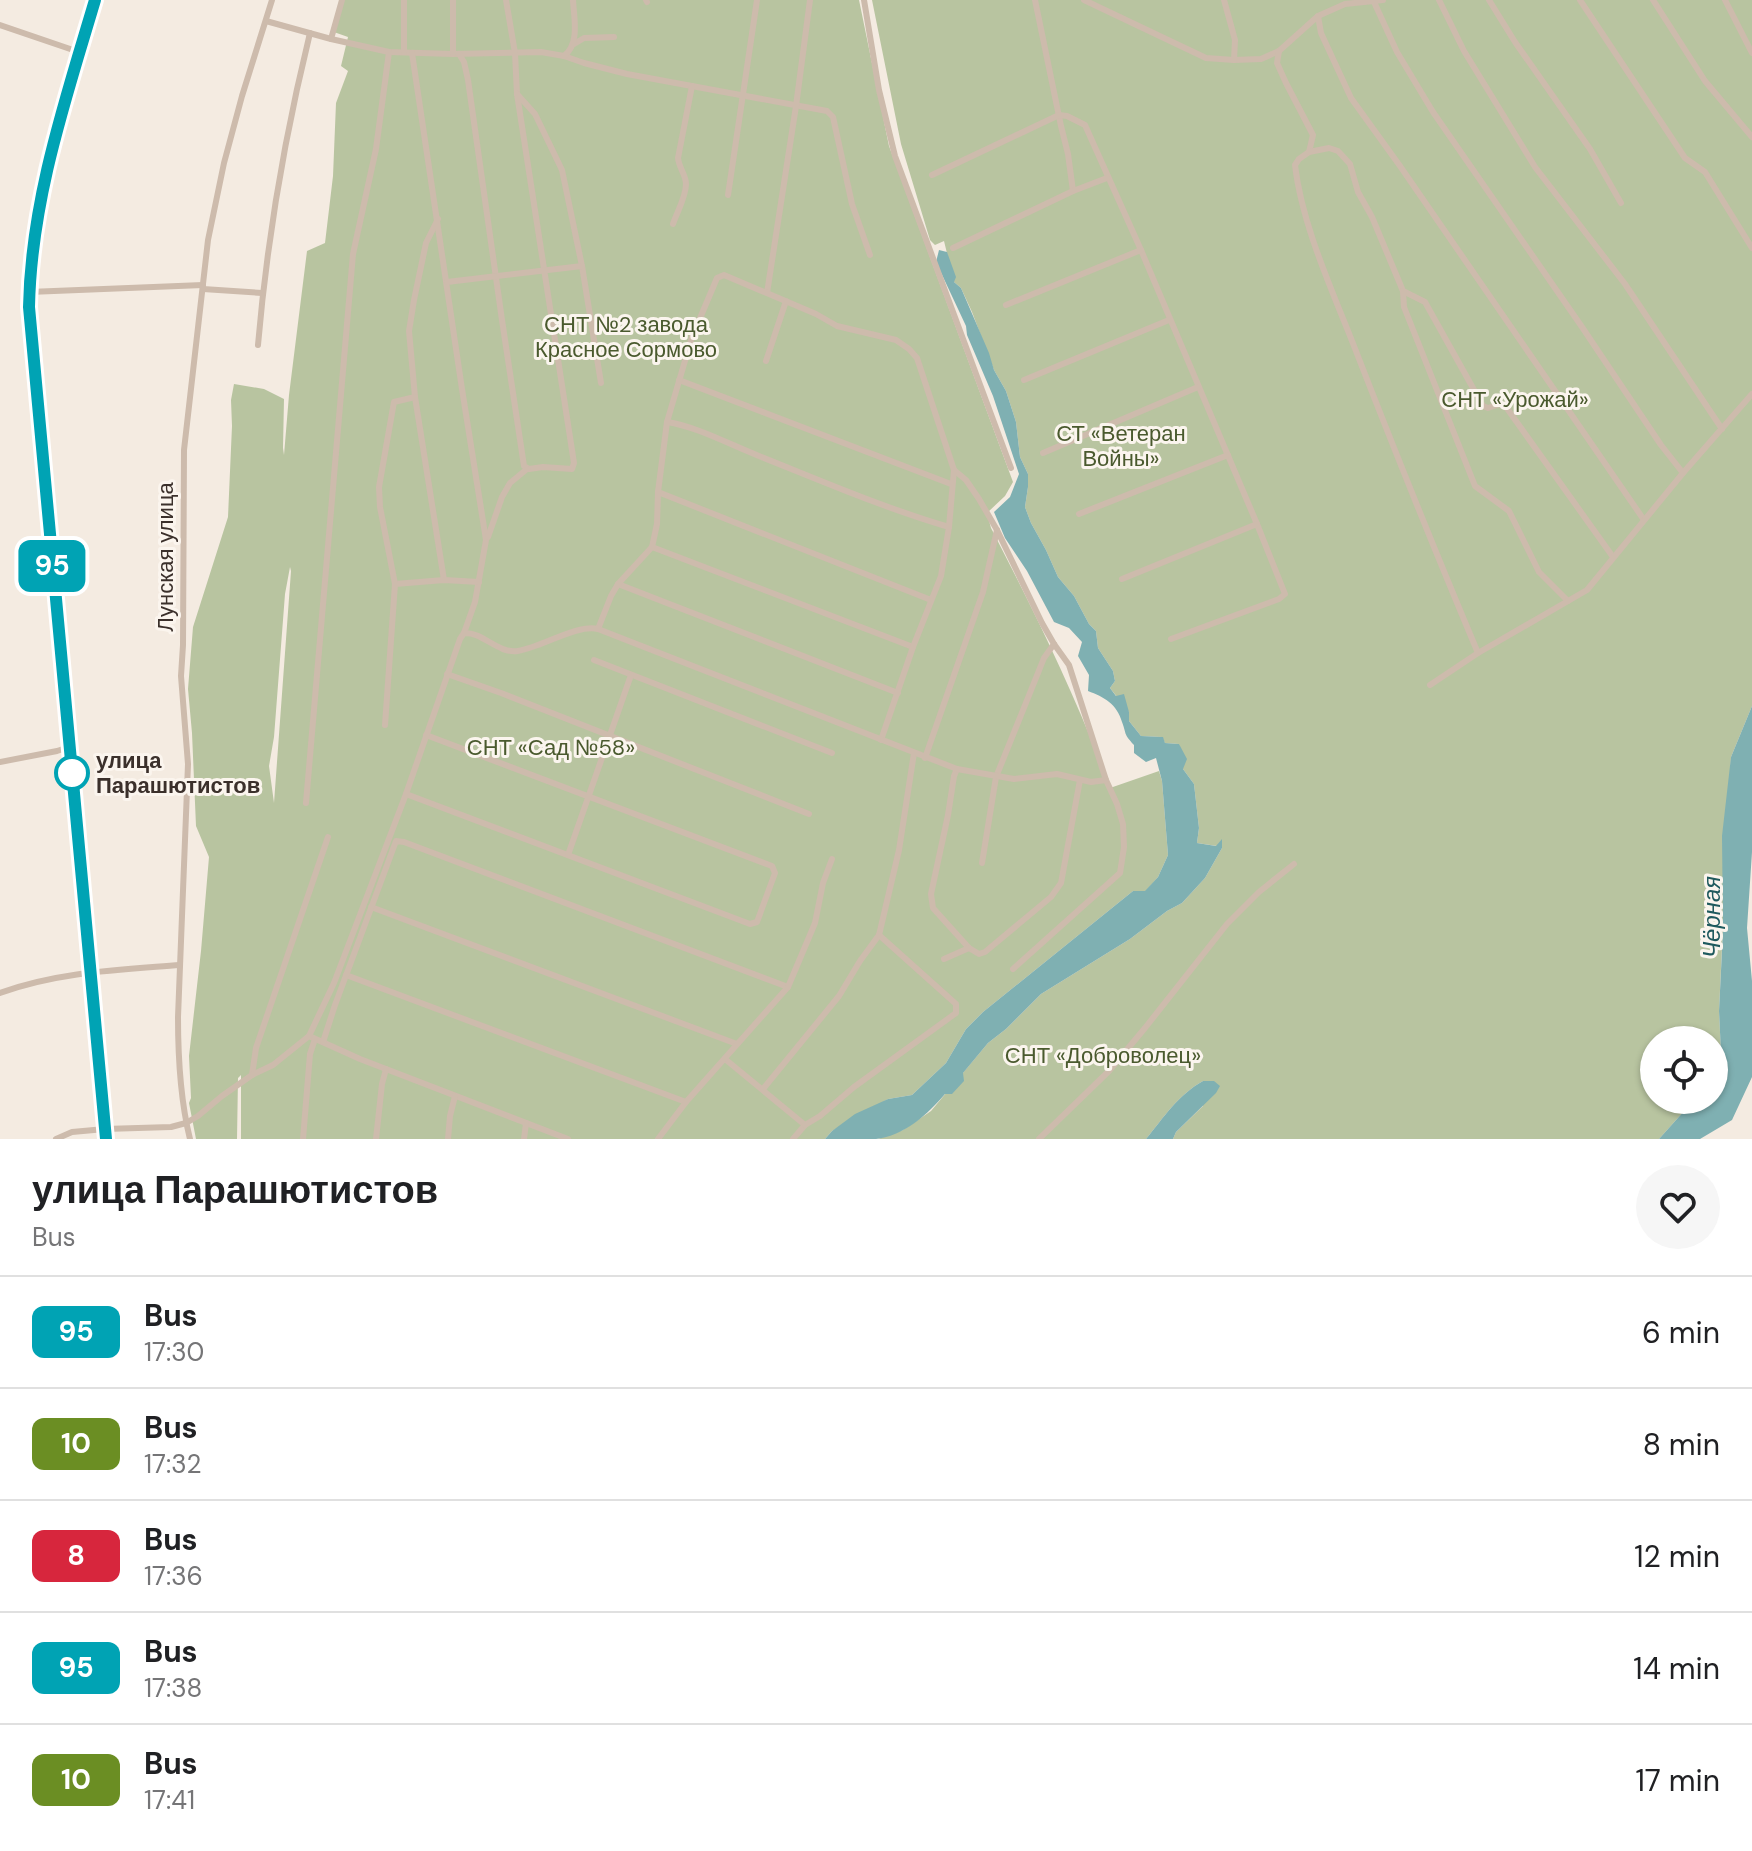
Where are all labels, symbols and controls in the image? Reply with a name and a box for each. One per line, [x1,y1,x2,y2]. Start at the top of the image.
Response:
park label: СНТ №2 завода Красное Сормово [535,310,717,364]
park label: СНТ «Урожай» [1441,385,1589,414]
park label: СТ «Ветеран Войны» [1056,419,1186,473]
street label: Лунская улица [151,482,180,632]
line badge: 95 [16,540,88,592]
text: 95 [34,547,70,584]
park label: СНТ «Сад №58» [467,733,635,762]
place label: улица Парашютистов [96,746,260,800]
marker: улица Парашютистов [55,756,89,790]
water label: Чёрная [1696,876,1727,958]
map controls [1640,1026,1728,1114]
button: locate [1640,1026,1728,1114]
park label: СНТ «Доброволец» [1005,1041,1201,1070]
text: улица Парашютистов [32,1165,438,1215]
button: heart [1636,1165,1720,1249]
text: Bus [32,1220,76,1254]
text: Bus [144,1296,198,1335]
text: 95 [58,1313,94,1350]
text: 6 min [1642,1313,1720,1352]
text: 17:30 [144,1335,204,1369]
text: Bus [144,1408,198,1447]
text: 10 [61,1425,91,1462]
text: 8 min [1643,1425,1720,1464]
text: 17:32 [144,1447,202,1481]
text: Bus [144,1520,198,1559]
text: 8 [67,1537,85,1574]
text: 12 min [1634,1537,1720,1576]
text: 17:36 [144,1559,203,1593]
text: Bus [144,1632,198,1671]
text: 95 [58,1649,94,1686]
text: 14 min [1633,1649,1720,1688]
text: 17:38 [144,1671,202,1705]
text: Bus [144,1744,198,1783]
text: 10 [61,1761,91,1798]
text: 17 min [1635,1761,1720,1800]
text: 17:41 [144,1783,195,1817]

